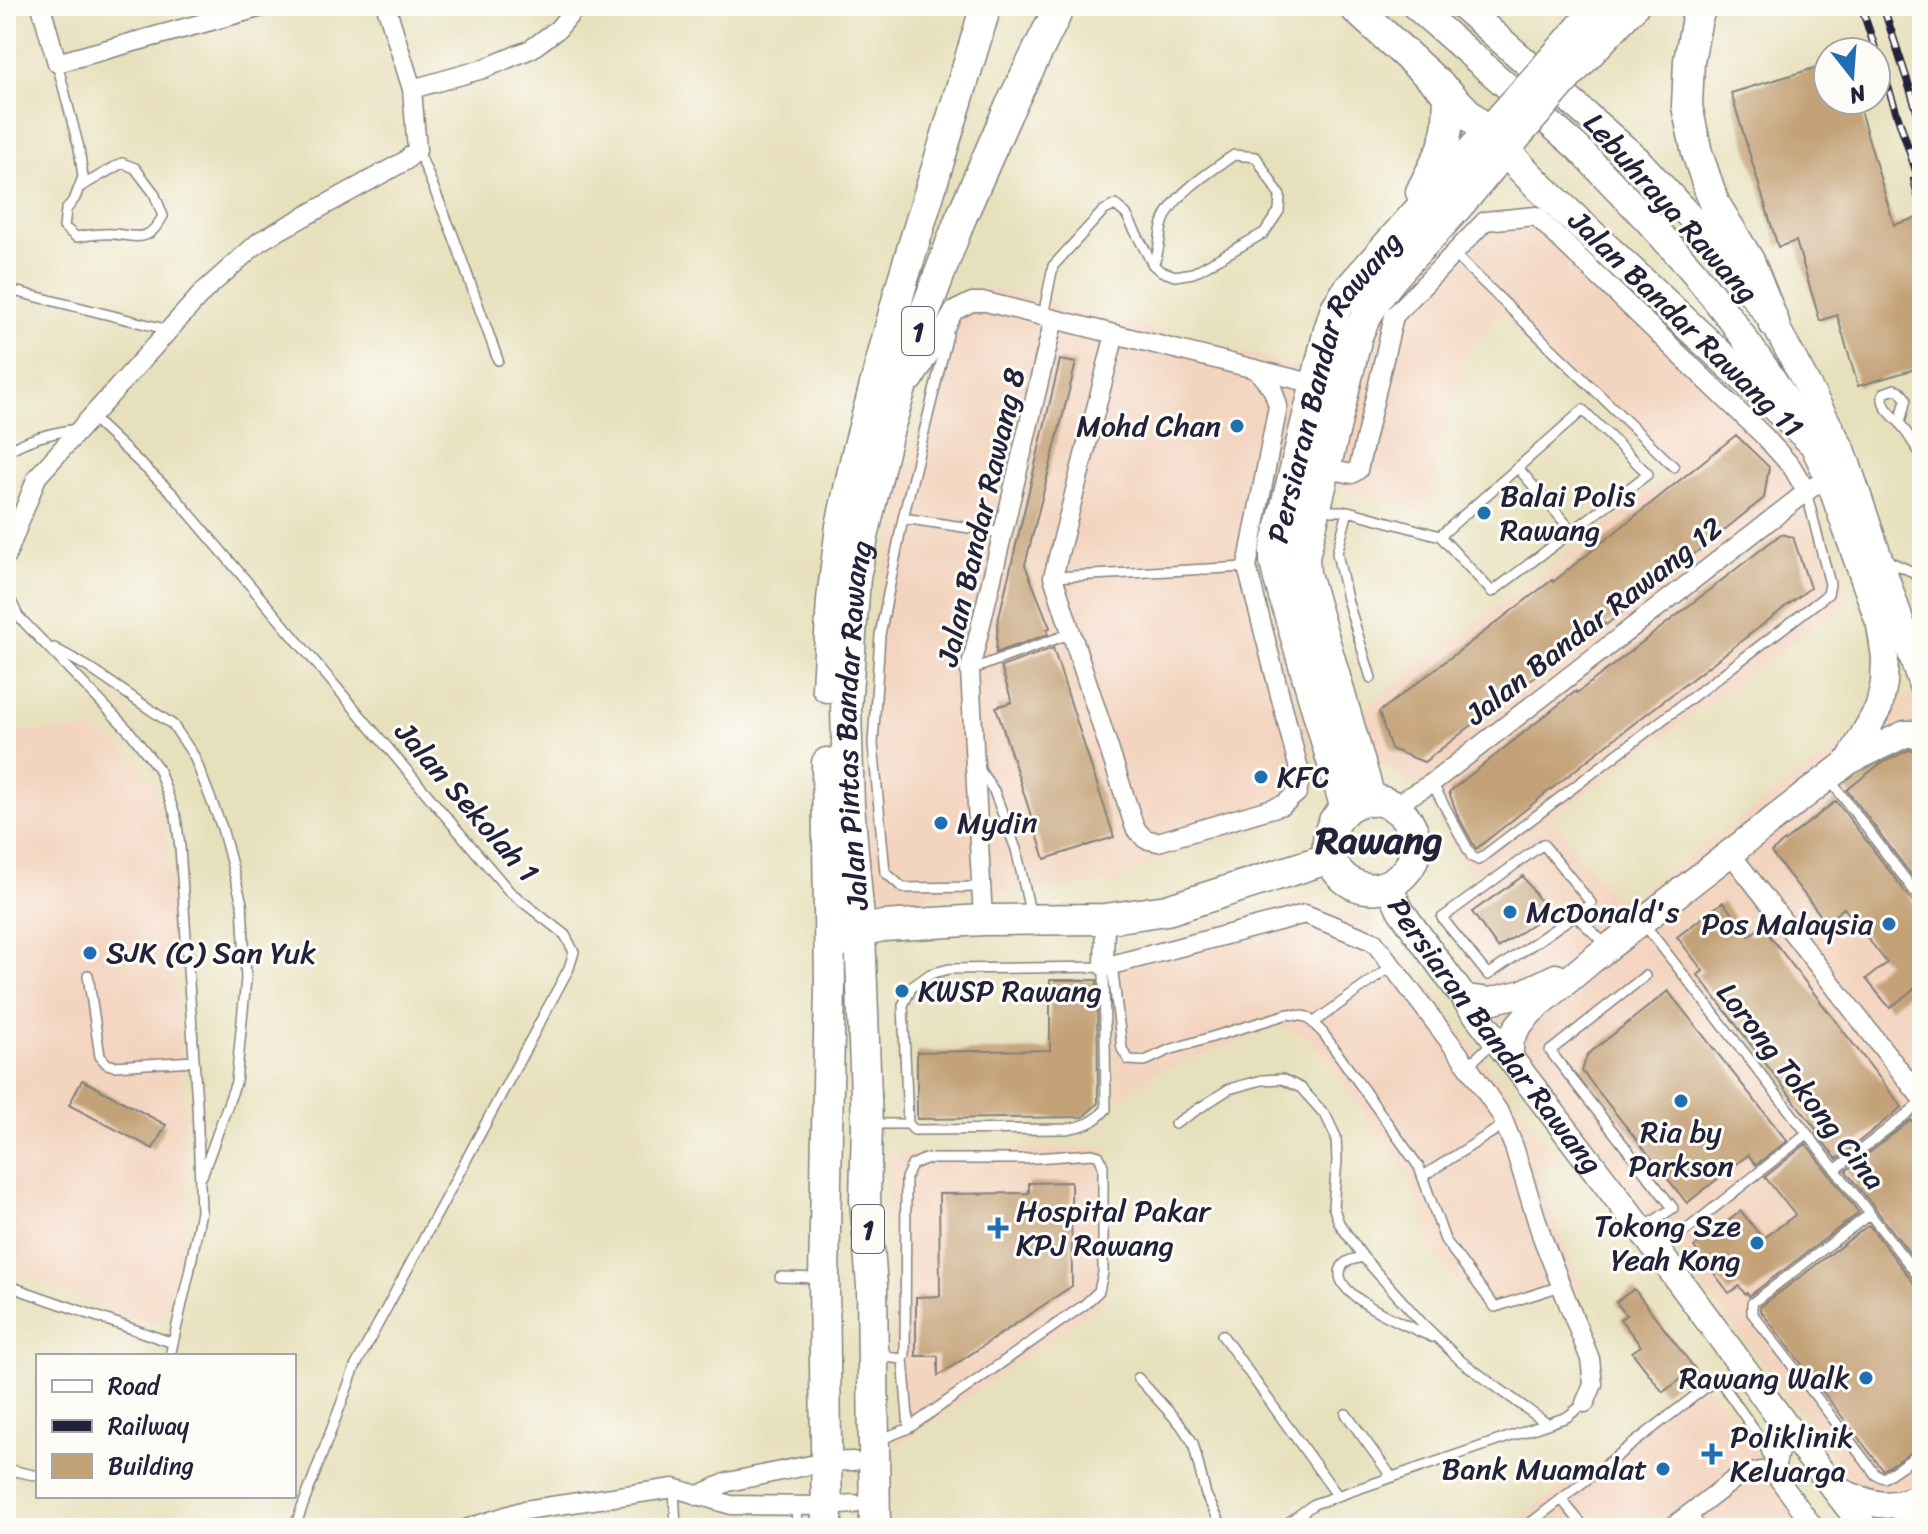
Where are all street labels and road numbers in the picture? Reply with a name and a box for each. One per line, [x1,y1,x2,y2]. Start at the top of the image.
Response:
street label: Lebuhraya Rawang [1569,99,1773,317]
street label: Jalan Bandar Rawang 11 [1554,195,1817,452]
street label: Persiaran Bandar Rawang [1251,218,1417,549]
road number: 1 [902,307,934,355]
street label: Jalan Bandar Rawang 8 [920,363,1042,672]
street label: Jalan Bandar Rawang 12 [1452,502,1735,740]
street label: Jalan Pintas Bandar Rawang [819,535,889,913]
street label: Jalan Sekolah 1 [380,708,553,896]
street label: Persiaran Bandar Rawang [1371,888,1617,1186]
street label: Lorong Tokong Cina [1702,970,1900,1202]
road number: 1 [852,1205,884,1253]

